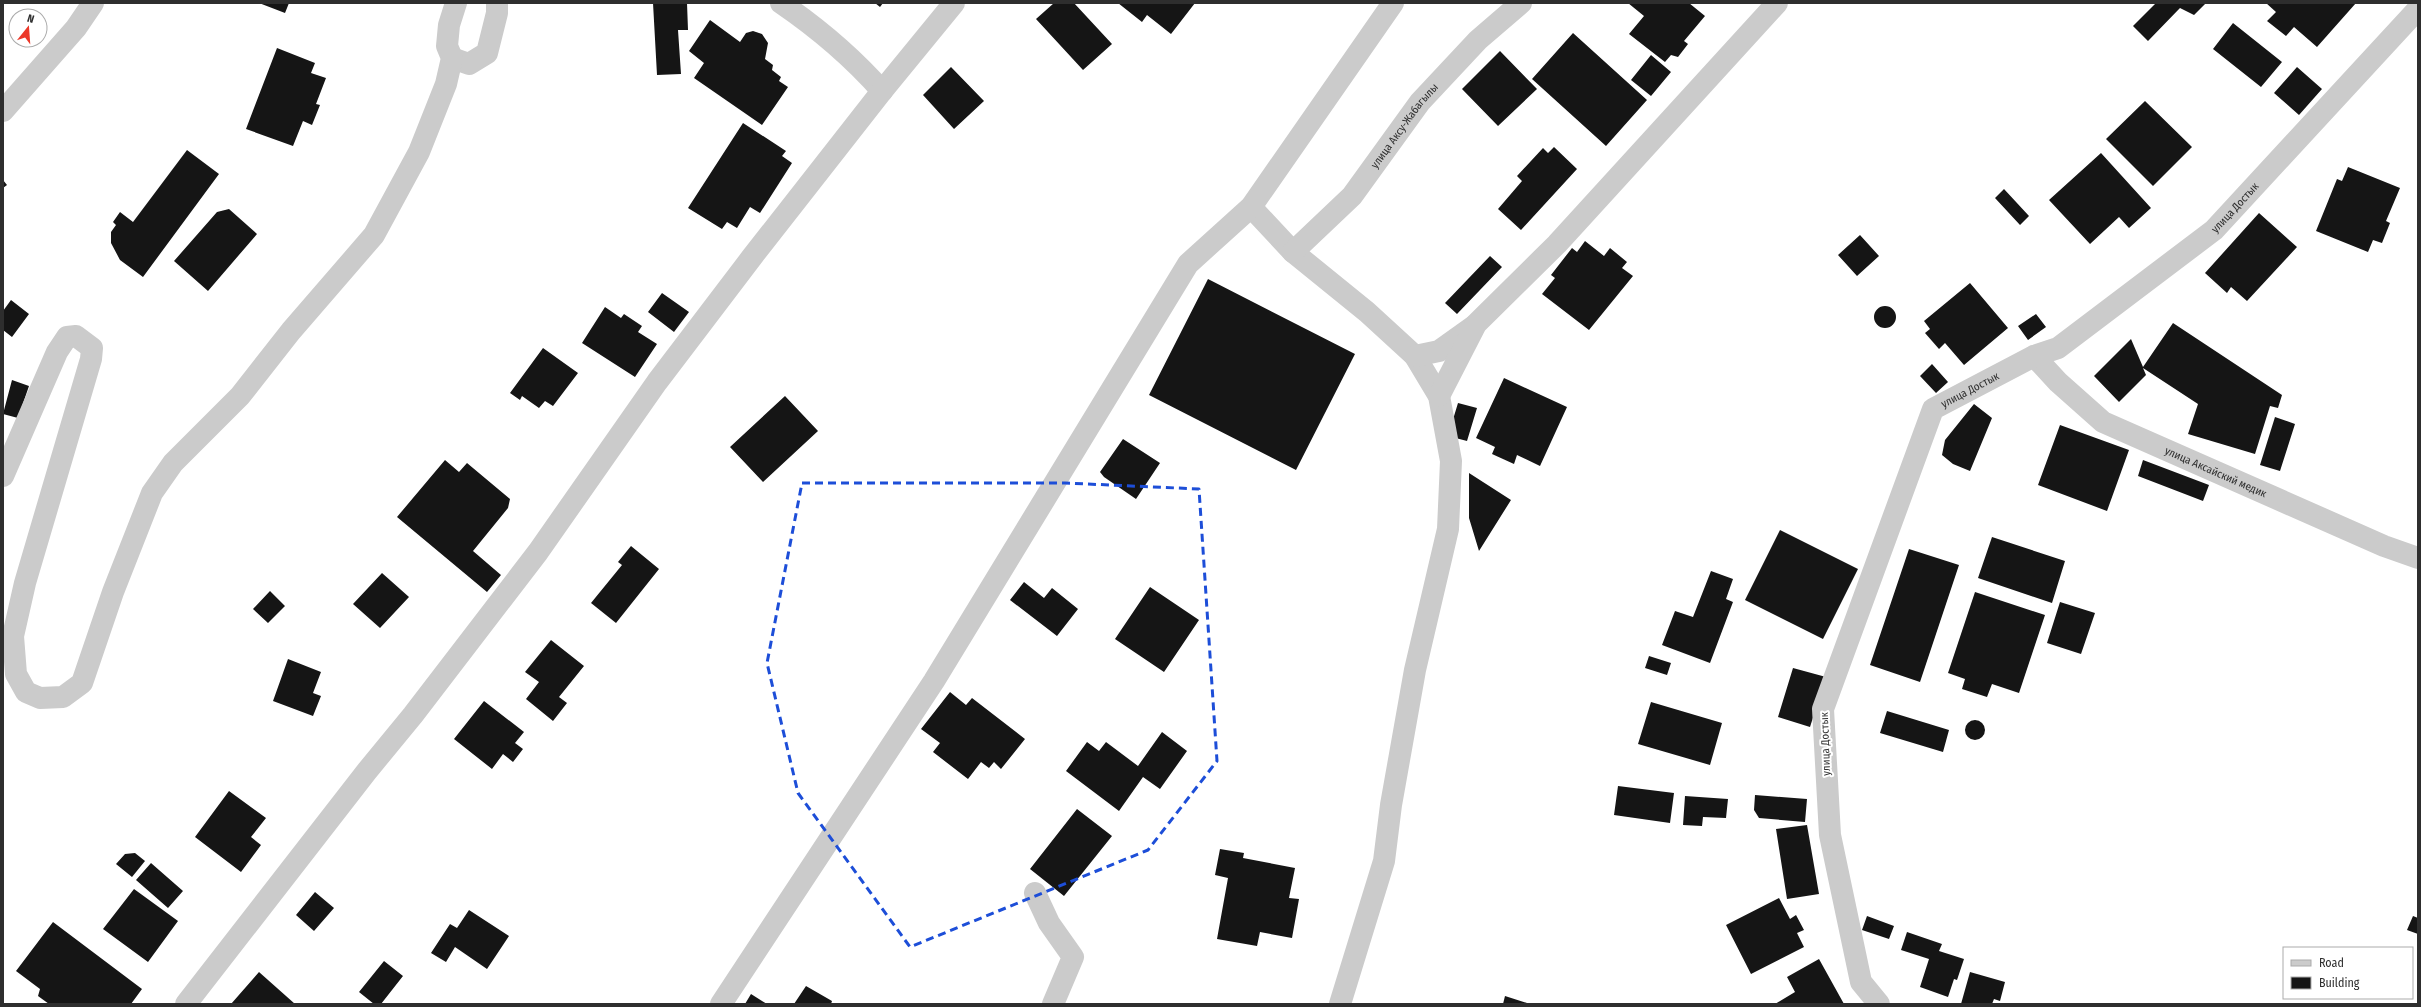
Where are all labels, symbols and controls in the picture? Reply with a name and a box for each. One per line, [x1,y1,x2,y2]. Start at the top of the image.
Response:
north arrow [8,8,48,48]
text: N [26,12,36,26]
street label: улица Аксу-Жабагылы [1368,81,1441,171]
street label: улица Достык [2209,179,2262,236]
street label: улица Достык [1939,369,2002,411]
street label: улица Аксайский медик [2163,444,2269,501]
street label: улица Достык [1818,711,1833,776]
legend [2283,947,2413,999]
text: Road [2319,956,2344,970]
text: Building [2319,976,2360,990]

